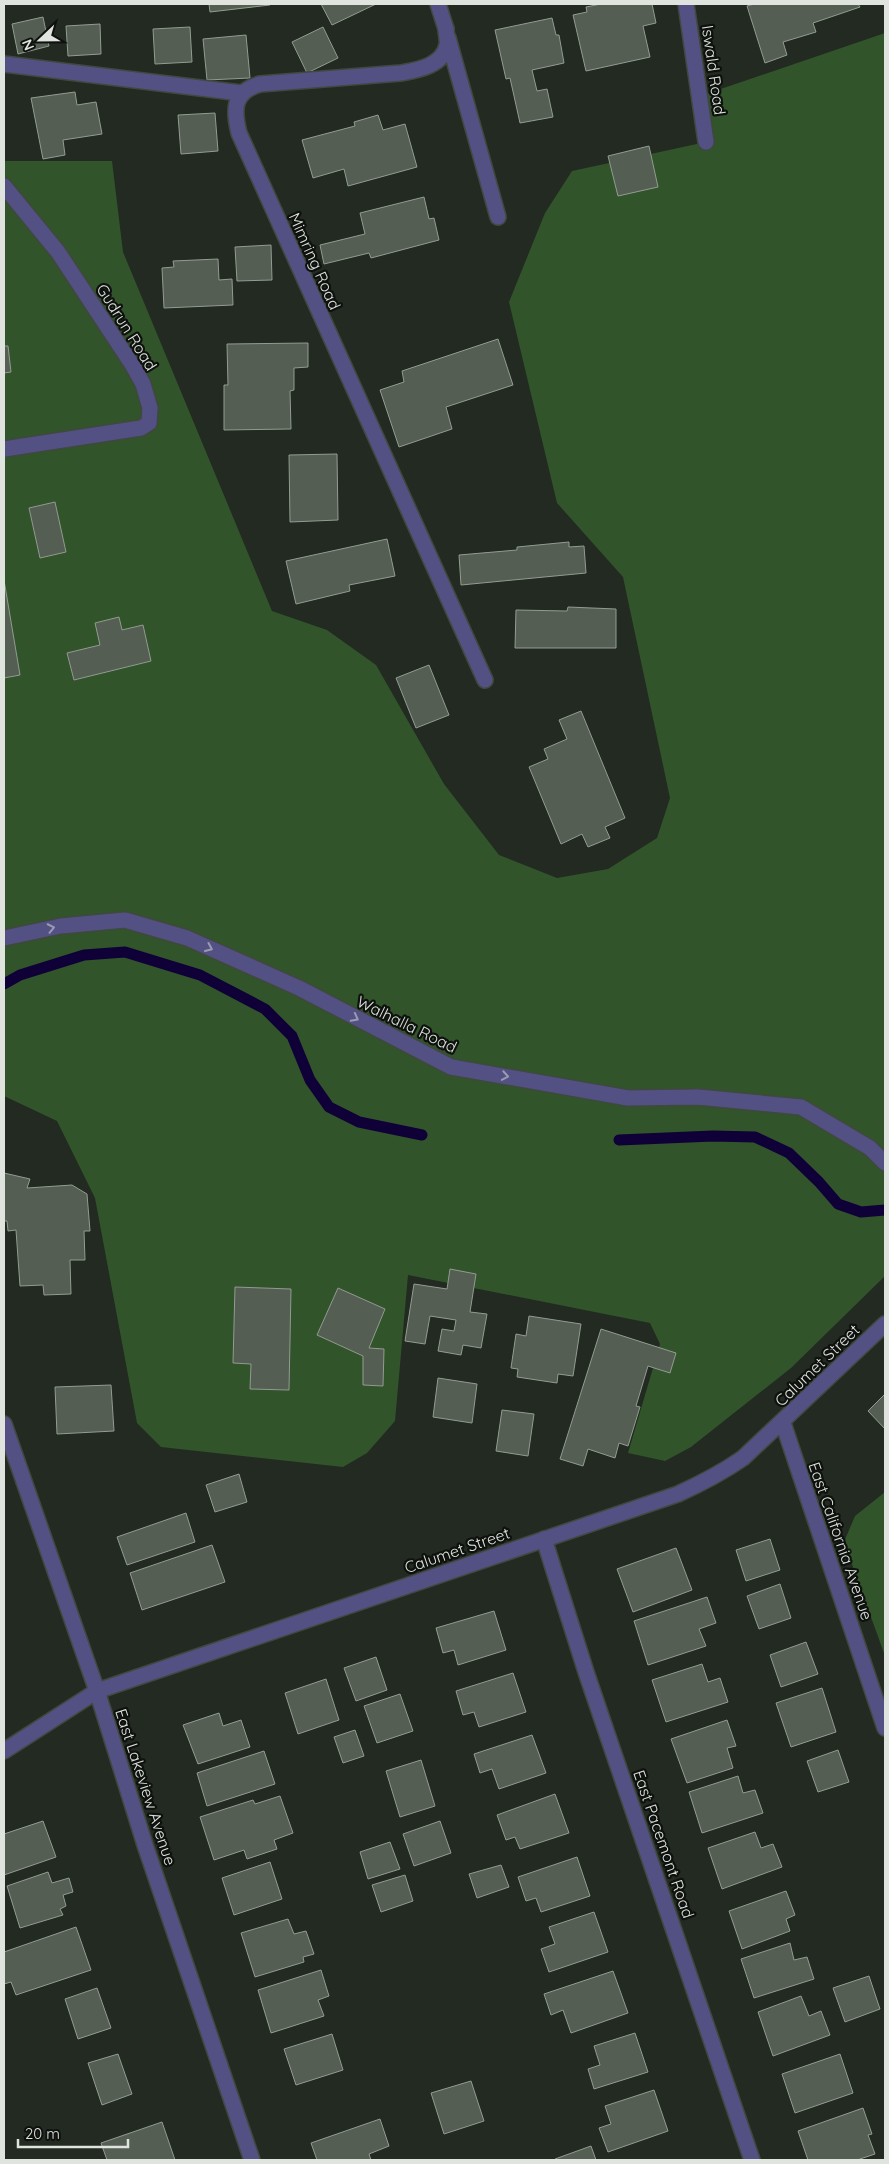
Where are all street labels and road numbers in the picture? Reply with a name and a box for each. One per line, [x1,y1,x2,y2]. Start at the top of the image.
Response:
street label: Iswald Road [698,24,730,116]
street label: Mimring Road [285,209,345,313]
street label: Gudrun Road [92,280,162,374]
street label: Walhalla Road [354,991,460,1057]
street label: Calumet Street [770,1320,864,1410]
street label: East California Avenue [805,1459,877,1623]
street label: Calumet Street [402,1523,512,1577]
street label: East Lakeview Avenue [111,1706,181,1868]
street label: East Pacemont Road [629,1767,699,1921]

